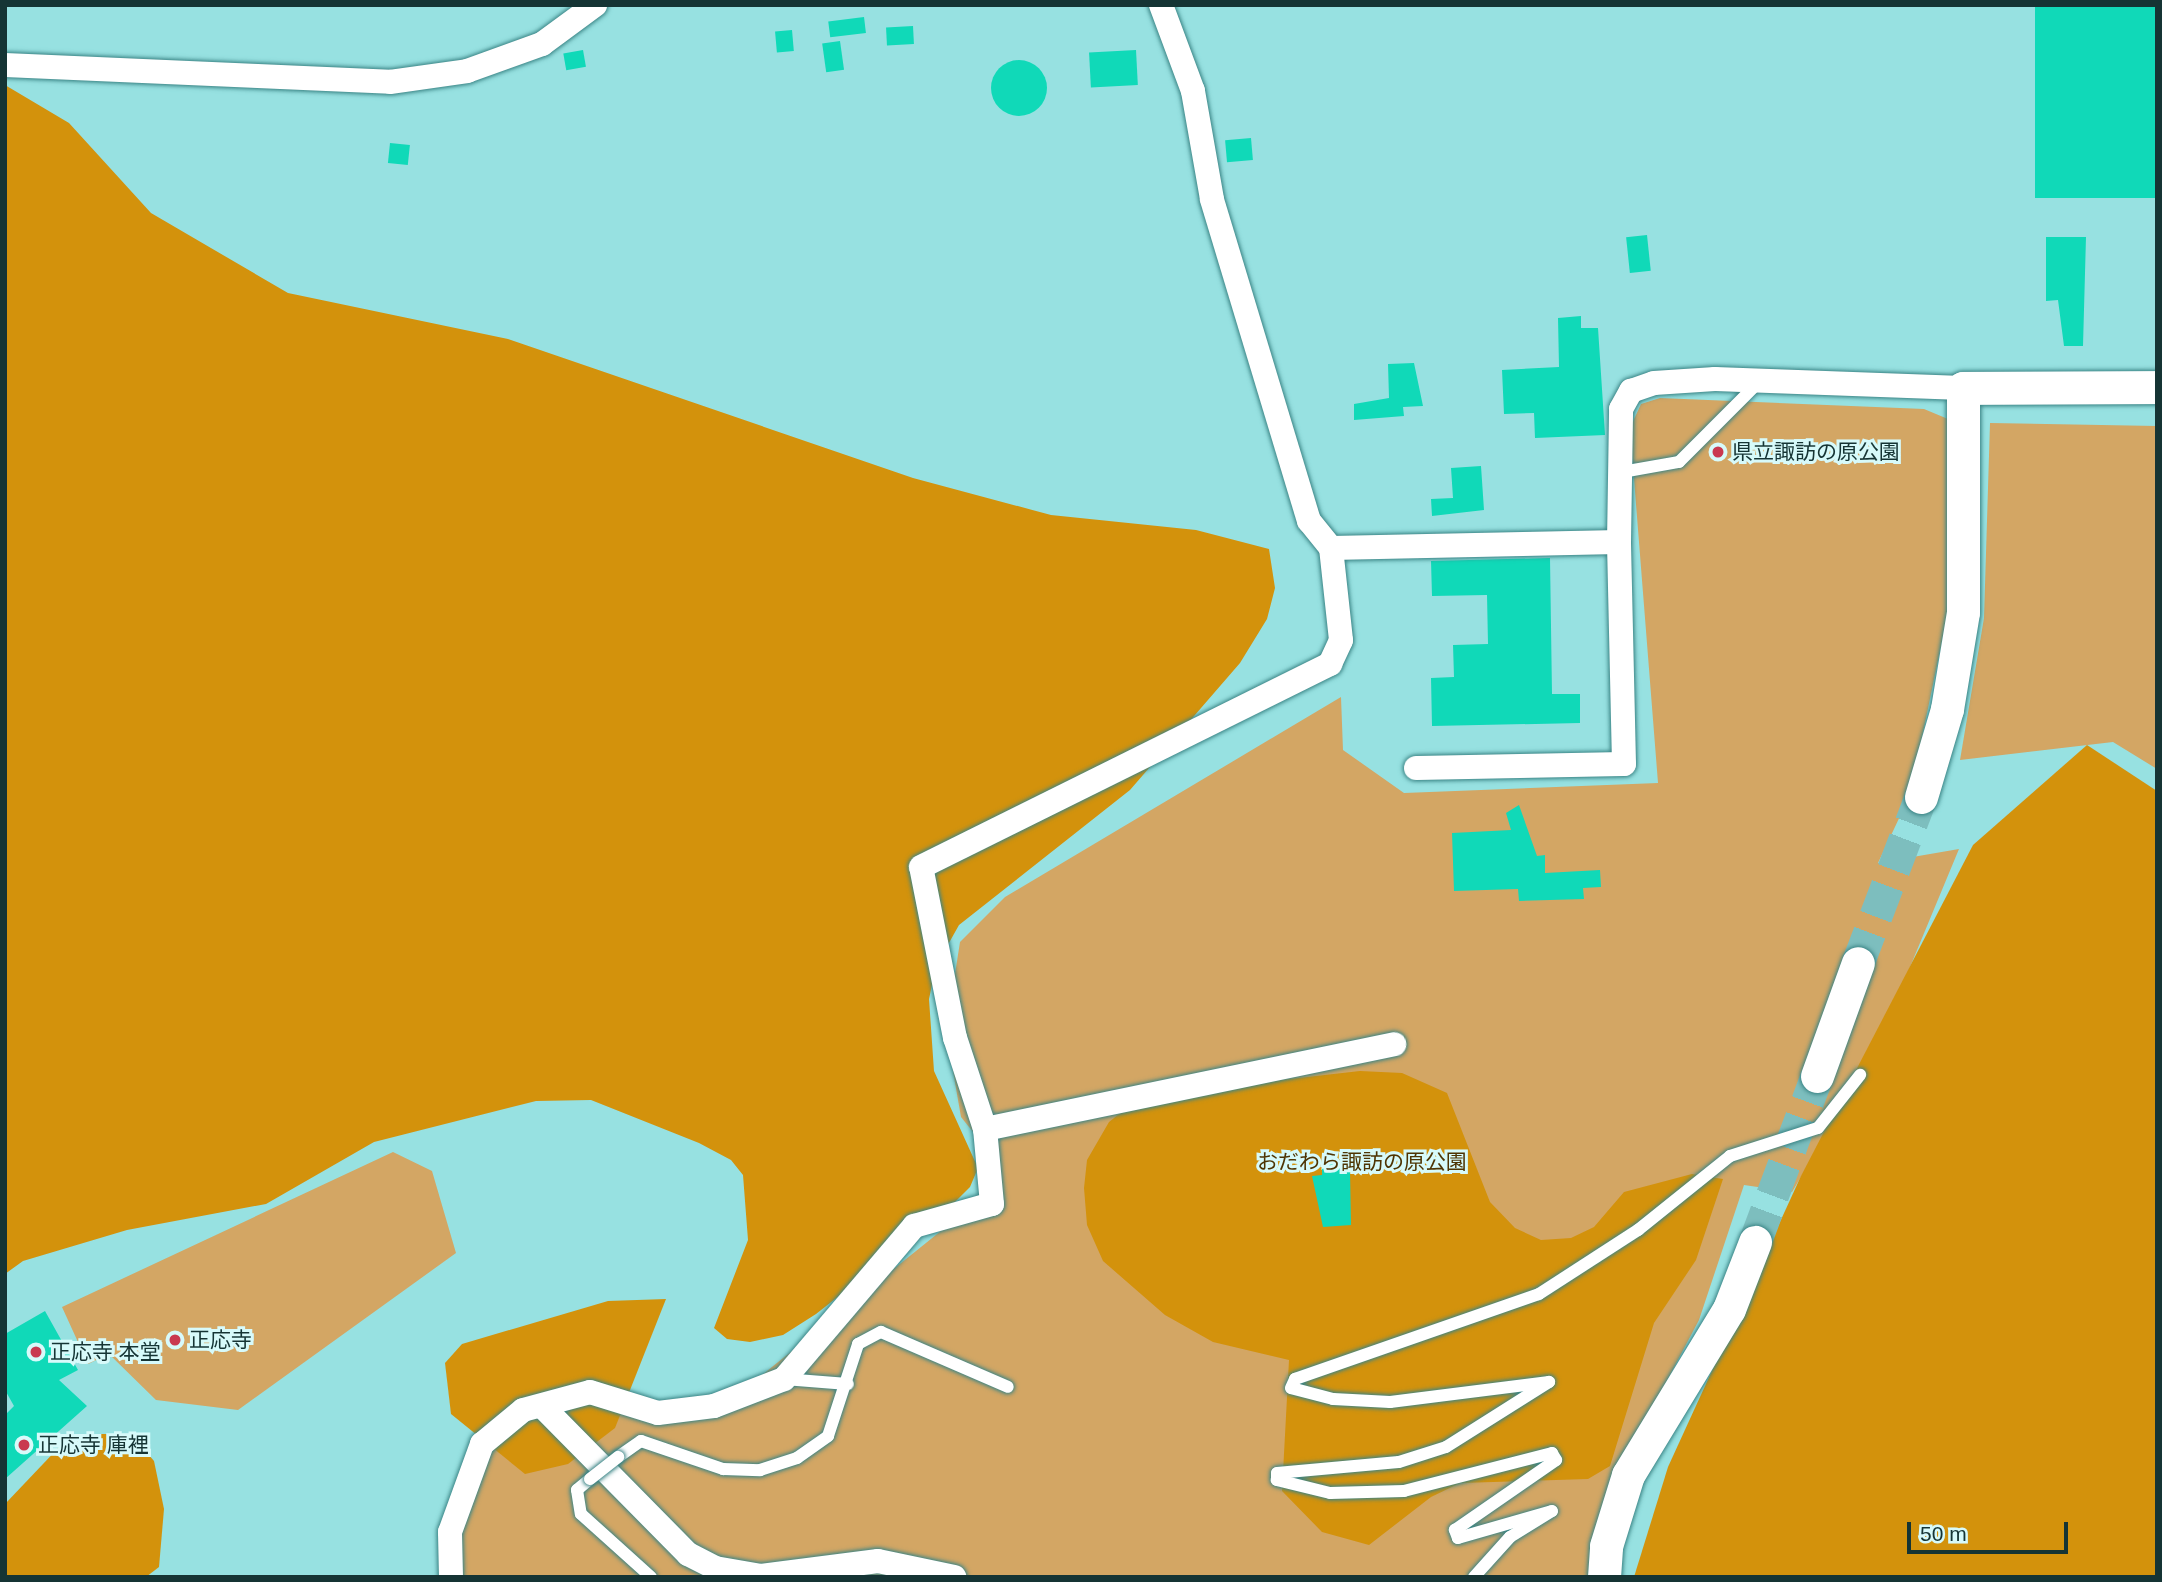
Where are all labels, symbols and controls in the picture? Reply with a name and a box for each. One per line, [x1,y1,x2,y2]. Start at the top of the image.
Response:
place label: 県立諏訪の原公園 [1732,439,1900,465]
marker: 県立諏訪の原公園 [1710,444,1726,460]
park label: おだわら諏訪の原公園 [1257,1149,1467,1175]
place label: 正応寺 [189,1327,252,1353]
marker: 正応寺 [167,1332,183,1348]
place label: 正応寺 本堂 [50,1339,161,1365]
marker: 正応寺 本堂 [28,1344,44,1360]
place label: 正応寺 庫裡 [38,1432,149,1458]
marker: 正応寺 庫裡 [16,1437,32,1453]
scale bar [1910,1508,2071,1552]
text: 50 m [1920,1522,1967,1545]

